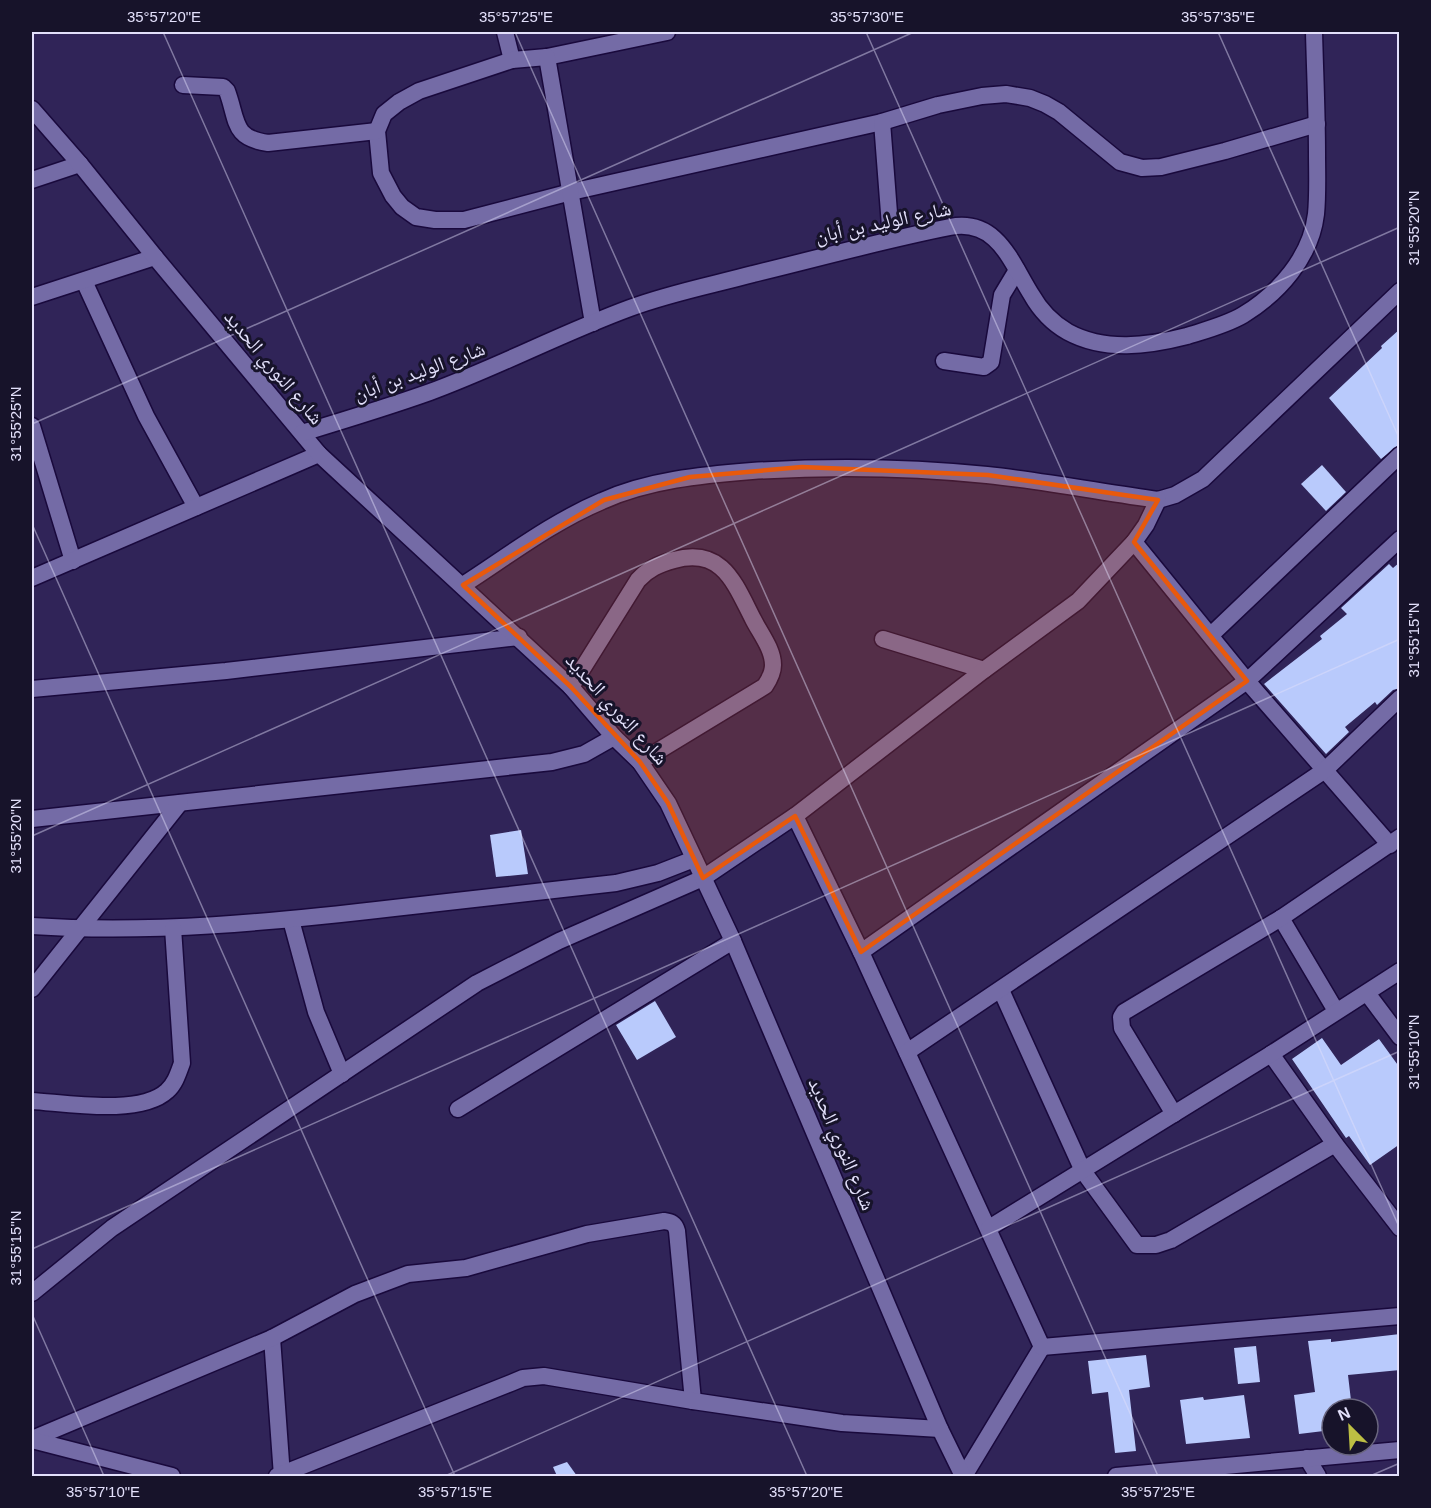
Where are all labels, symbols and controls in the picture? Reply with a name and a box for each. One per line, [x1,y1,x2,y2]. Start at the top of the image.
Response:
text: 35°57'20"E [127,8,201,25]
text: 35°57'25"E [479,8,553,25]
text: 35°57'30"E [830,8,904,25]
text: 35°57'35"E [1181,8,1255,25]
text: 31°55'20"N [1405,190,1422,266]
street label: شارع الوليد بن أبان [813,196,953,249]
street label: شارع النوري الحديد [216,306,328,432]
street label: شارع الوليد بن أبان [350,336,488,407]
text: 31°55'25"N [7,386,24,462]
text: 31°55'15"N [1405,602,1422,678]
street label: شارع النوري الحديد [558,649,673,772]
text: 31°55'20"N [7,798,24,874]
text: 31°55'10"N [1405,1014,1422,1090]
street label: شارع النوري الحديد [800,1075,880,1215]
text: 31°55'15"N [7,1210,24,1286]
north arrow [1320,1397,1380,1457]
text: N [1335,1404,1353,1424]
text: 35°57'10"E [66,1483,140,1500]
text: 35°57'15"E [418,1483,492,1500]
text: 35°57'20"E [769,1483,843,1500]
text: 35°57'25"E [1121,1483,1195,1500]

